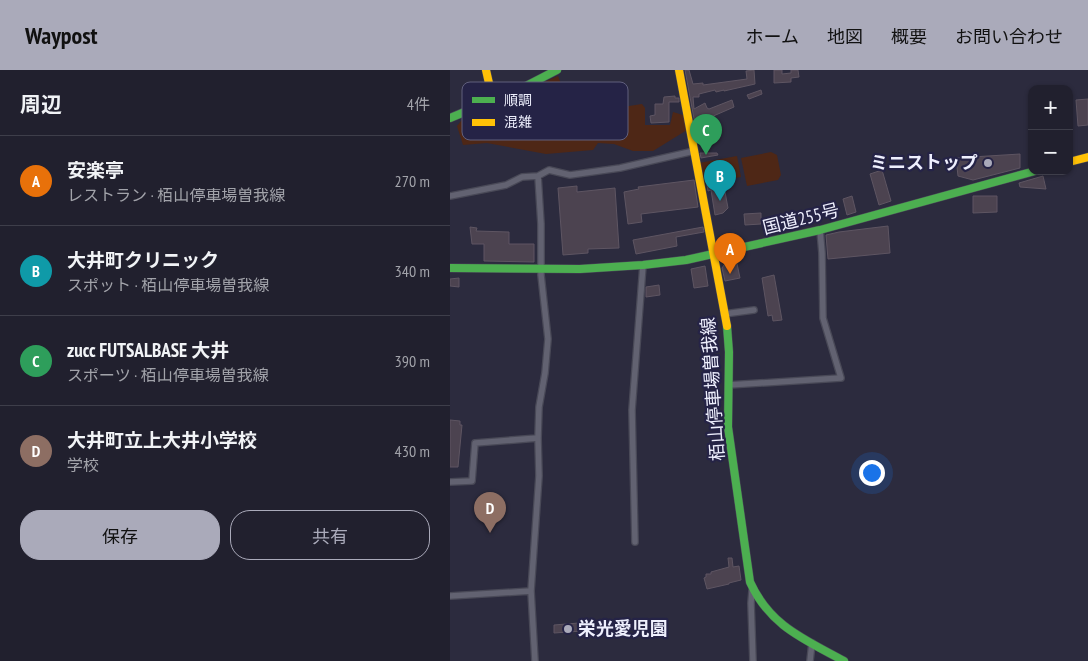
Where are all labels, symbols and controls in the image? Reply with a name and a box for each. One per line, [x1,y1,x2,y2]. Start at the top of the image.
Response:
text: Waypost [25,20,98,51]
text: ホーム [746,25,799,48]
text: 地図 [827,25,863,48]
text: 概要 [891,25,927,48]
text: お問い合わせ [955,25,1063,48]
legend [462,82,628,140]
map controls [1028,85,1073,175]
button: + [1028,85,1073,130]
text: 周辺 [20,91,62,118]
text: 順調 [504,91,532,109]
text: 4件 [407,94,430,114]
text: 混雑 [504,113,532,131]
pin: C [690,114,722,155]
button: − [1028,130,1073,175]
place label: ミニストップ [870,151,978,174]
marker: ミニストップ [982,157,994,169]
text: 安楽亭 [67,158,124,182]
pin: B [704,160,736,201]
text: A [32,171,40,191]
text: 270 m [395,171,430,191]
text: レストラン · 栢山停車場曽我線 [67,185,285,205]
street label: 国道255号 [760,198,842,239]
pin: A [714,233,746,274]
text: 大井町クリニック [67,248,219,272]
text: B [32,261,40,281]
text: 340 m [395,261,430,281]
text: スポット · 栢山停車場曽我線 [67,275,269,295]
street label: 栢山停車場曽我線 [696,316,729,462]
text: zucc FUTSALBASE 大井 [67,338,229,362]
text: C [32,351,40,371]
text: 390 m [395,351,430,371]
text: スポーツ · 栢山停車場曽我線 [67,365,269,385]
text: 大井町立上大井小学校 [67,428,257,452]
text: D [32,441,40,461]
text: 430 m [395,441,430,461]
text: 学校 [67,455,99,475]
your location [859,460,885,486]
pin: D [474,492,506,533]
button: 保存 [20,510,220,560]
button: 共有 [230,510,430,560]
place label: 栄光愛児園 [578,617,668,640]
marker: 栄光愛児園 [562,623,574,635]

